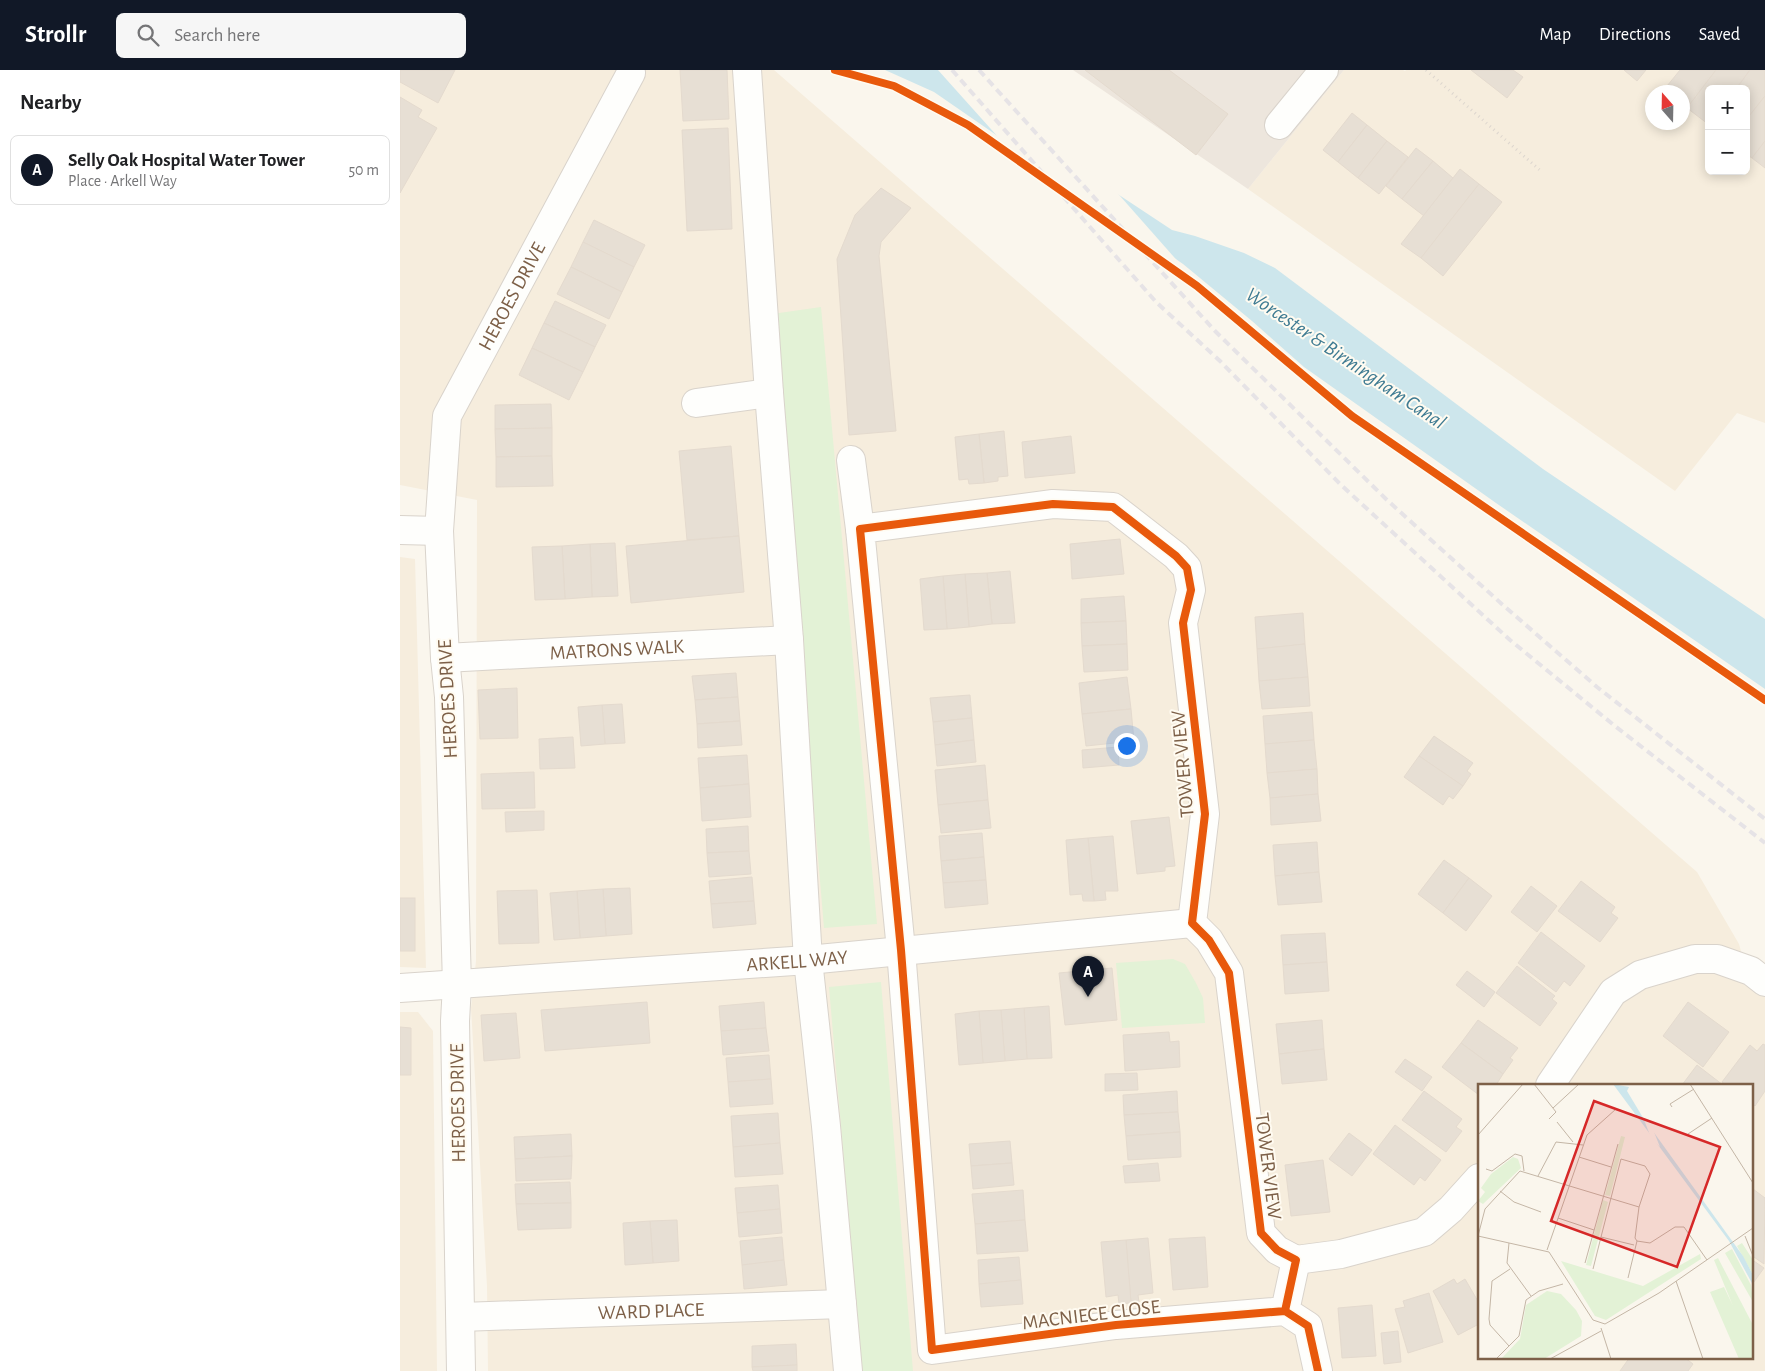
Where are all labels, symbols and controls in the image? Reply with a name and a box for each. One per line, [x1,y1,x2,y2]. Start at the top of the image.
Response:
search box [116,13,466,58]
icon: search [134,21,162,49]
text: Strollr [25,23,86,47]
text: Search here [174,26,260,45]
text: Map [1540,26,1571,44]
text: Directions [1599,26,1671,44]
text: Saved [1699,26,1740,44]
north arrow [1645,85,1690,130]
map controls [1705,85,1750,175]
button: + [1705,85,1750,130]
text: Nearby [20,92,81,113]
button: − [1705,130,1750,175]
text: Selly Oak Hospital Water Tower [68,151,305,170]
text: A [32,162,42,178]
text: 50 m [348,162,379,178]
text: Place · Arkell Way [68,173,177,189]
street label: HEROES DRIVE [475,239,549,354]
water label: Worcester & Birmingham Canal [1242,284,1450,433]
street label: MATRONS WALK [549,637,684,664]
street label: HEROES DRIVE [435,639,461,759]
street label: TOWER VIEW [1168,709,1198,818]
your location [1114,733,1140,759]
street label: ARKELL WAY [746,947,849,975]
pin: A [1072,956,1104,997]
street label: HEROES DRIVE [447,1043,469,1163]
inset map [1478,1084,1752,1358]
street label: TOWER VIEW [1252,1112,1284,1221]
street label: MACNIECE CLOSE [1021,1297,1162,1333]
street label: WARD PLACE [597,1300,705,1323]

